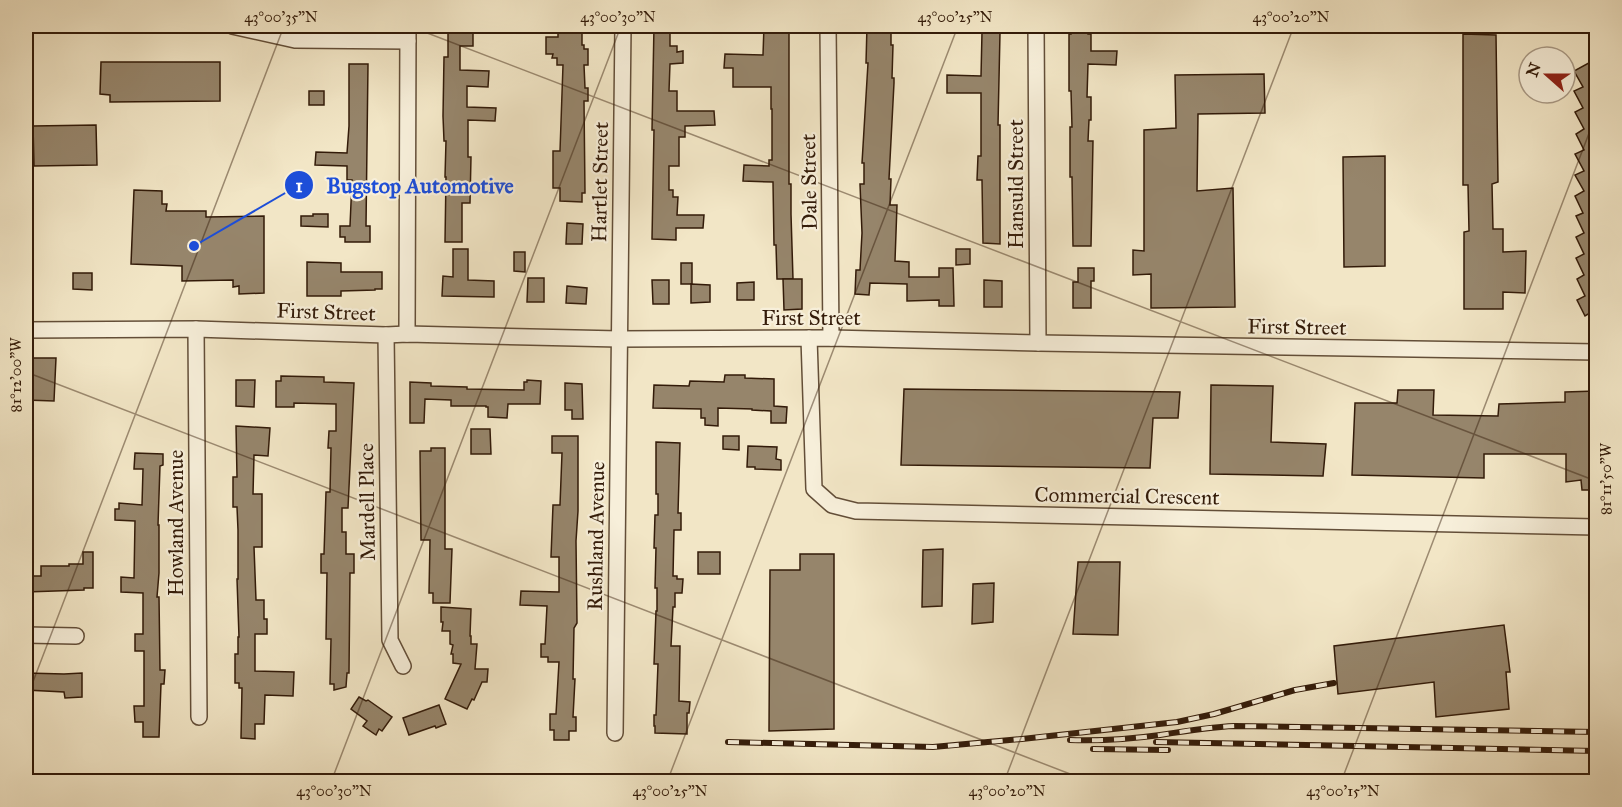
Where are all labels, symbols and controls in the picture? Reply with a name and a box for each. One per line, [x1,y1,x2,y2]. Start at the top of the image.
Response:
text: 43°00'35"N [244,8,318,26]
text: 43°00'30"N [580,8,656,26]
text: 43°00'25"N [918,8,993,26]
text: 43°00'20"N [1253,8,1330,26]
north arrow [1517,45,1577,105]
text: N [1522,60,1545,80]
street label: Hansuld Street [1003,118,1029,249]
street label: Hartlet Street [586,121,614,243]
street label: Dale Street [795,133,823,230]
callout: Bugstop Automotive [284,165,526,205]
text: Bugstop Automotive [326,172,514,199]
text: 1 [295,175,303,197]
street label: First Street [276,297,377,327]
street label: First Street [761,305,861,331]
street label: First Street [1247,313,1347,341]
text: 81°12'00"W [7,337,25,413]
text: 81°11'50"W [1597,442,1615,515]
street label: Mardell Place [353,443,381,561]
street label: Howland Avenue [163,450,189,596]
street label: Rushland Avenue [582,461,610,611]
street label: Commercial Crescent [1034,481,1220,511]
text: 43°00'30"N [296,782,372,800]
text: 43°00'25"N [633,782,708,800]
text: 43°00'20"N [969,782,1046,800]
text: 43°00'15"N [1306,782,1380,800]

